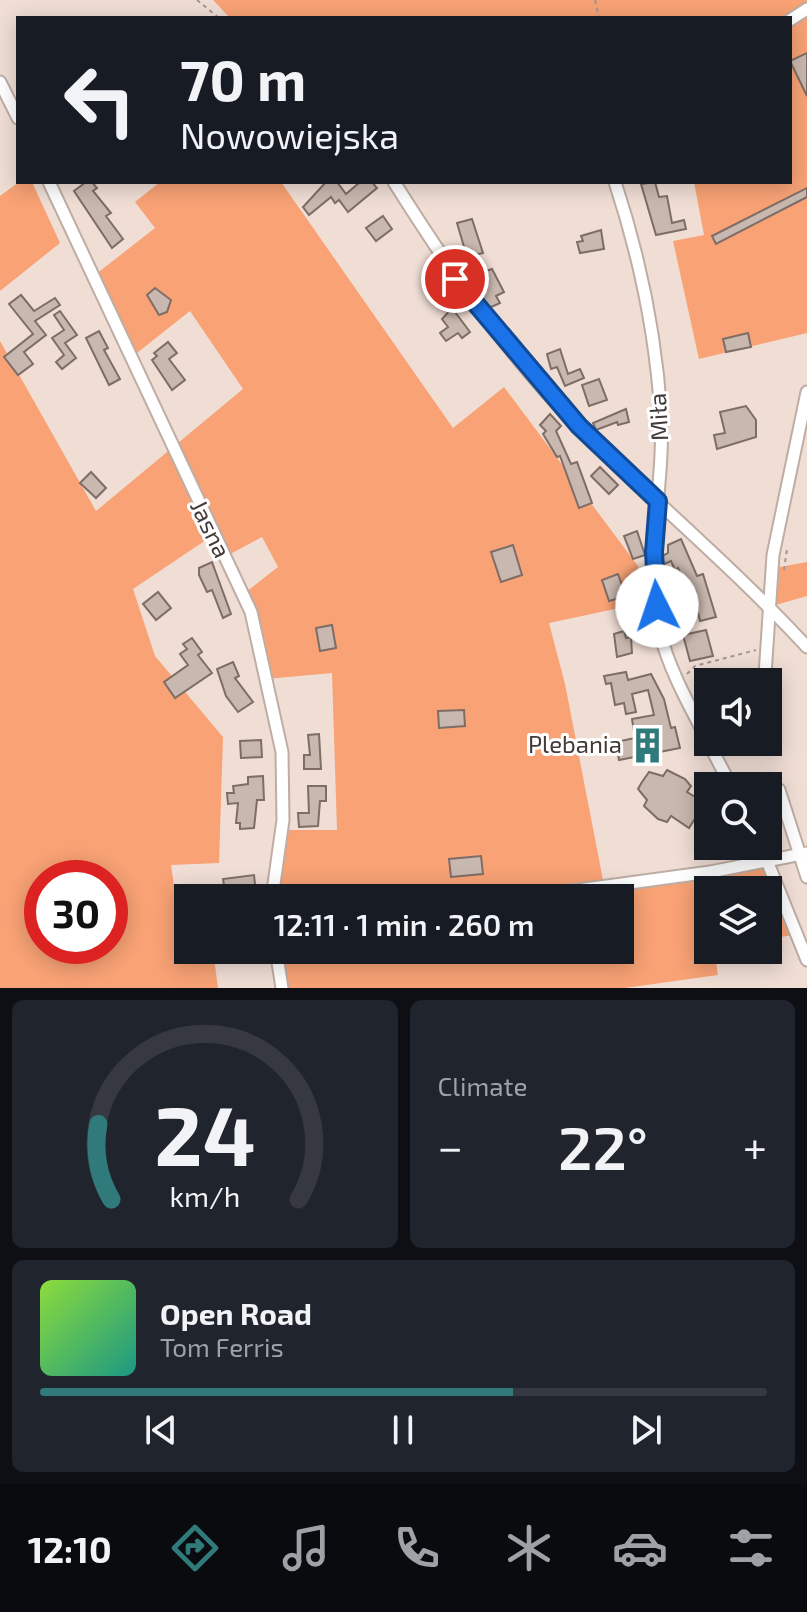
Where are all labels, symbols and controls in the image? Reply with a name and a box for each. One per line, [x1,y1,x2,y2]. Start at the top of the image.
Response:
text: 70 m [180,45,306,112]
icon: left [48,48,152,152]
text: Nowowiejska [180,113,399,156]
pin [421,245,489,313]
icon: arrive [433,257,477,301]
street label: Miła [642,392,673,442]
street label: Jasna [185,495,238,562]
position arrow [615,564,699,648]
map controls [694,668,782,964]
button: sound [694,668,782,756]
building icon: Plebania [629,726,667,764]
place label: Plebania [528,729,622,758]
button: search [694,772,782,860]
speed limit sign: 30 [24,860,128,964]
button: layers [694,876,782,964]
text: 12:11 · 1 min · 260 m [274,906,534,942]
text: Climate [438,1070,527,1101]
text: 24 [154,1083,255,1183]
text: 22° [558,1110,648,1182]
text: − [438,1119,463,1172]
text: + [743,1119,767,1172]
text: km/h [169,1178,240,1213]
text: Open Road [160,1295,312,1331]
text: Tom Ferris [160,1331,284,1362]
icon: previous [139,1408,183,1452]
icon: pause [381,1408,425,1452]
icon: next [624,1408,668,1452]
icon: directions [167,1520,223,1576]
icon: music [278,1520,334,1576]
icon: phone [389,1520,445,1576]
icon: climate [501,1520,557,1576]
icon: car [612,1520,668,1576]
icon: filters [723,1520,779,1576]
text: 12:10 [28,1527,112,1570]

